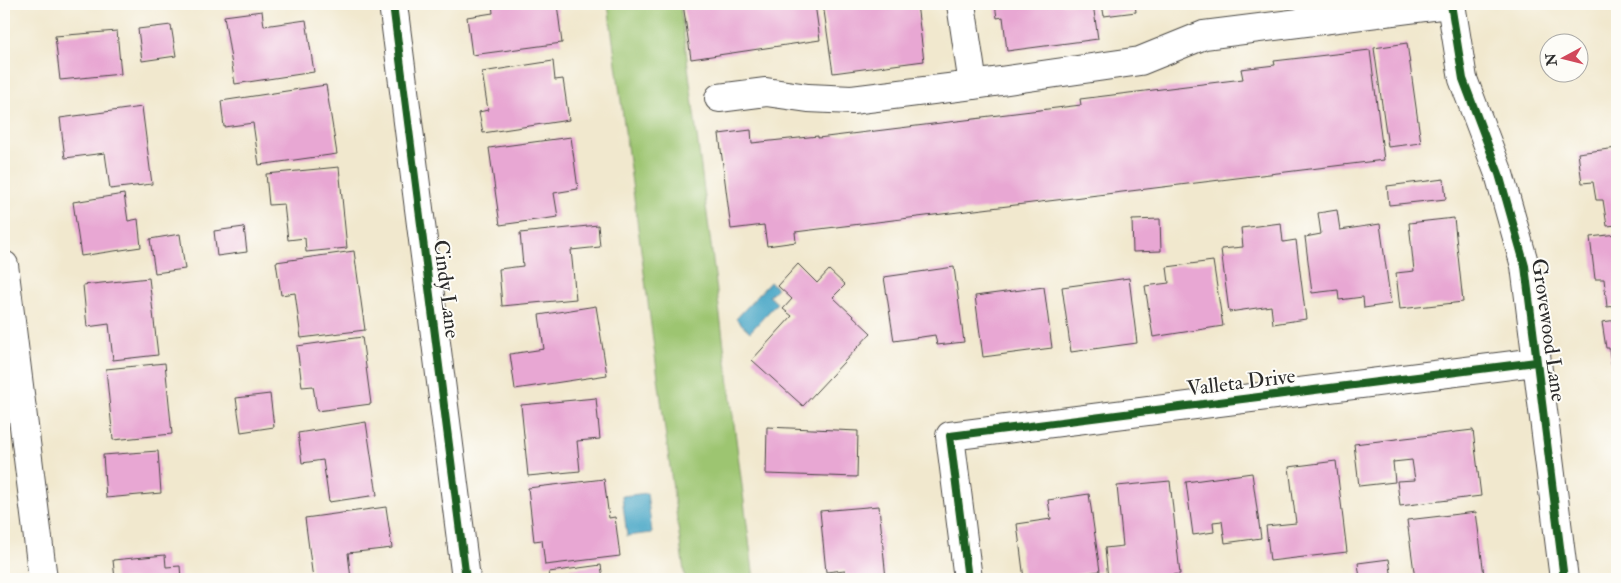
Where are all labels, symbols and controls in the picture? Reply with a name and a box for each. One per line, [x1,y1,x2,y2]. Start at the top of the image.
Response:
north arrow [1538,32,1588,82]
text: N [1542,52,1561,68]
street label: Cindy Lane [427,238,466,340]
street label: Grovewood Lane [1525,257,1572,404]
street label: Valleta Drive [1185,362,1297,403]

